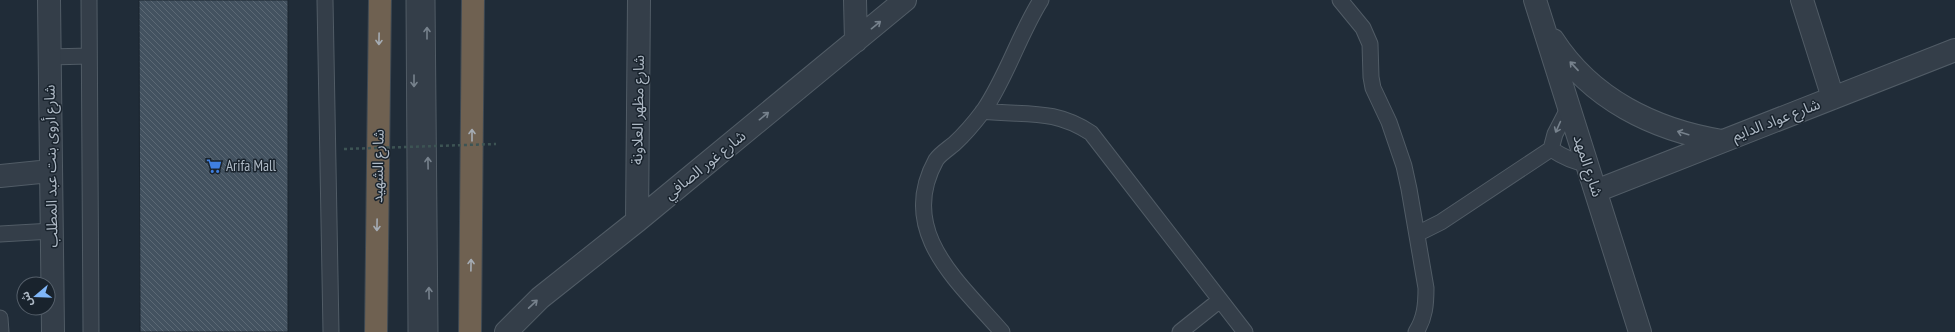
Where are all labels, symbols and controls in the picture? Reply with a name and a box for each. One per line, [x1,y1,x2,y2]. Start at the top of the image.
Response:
one-way arrow [870,20,881,29]
one-way arrow [423,27,431,40]
one-way arrow [375,32,383,45]
street label: شارع مظهر العلاونة [627,55,651,165]
one-way arrow [1570,61,1579,71]
one-way arrow [410,74,418,87]
street label: شارع أروى بنت عبد المطلب [40,84,64,248]
street label: شارع عواد الدايم [1729,94,1824,148]
one-way arrow [759,112,770,120]
one-way arrow [1554,120,1562,132]
street label: شارع غور الصافي [660,126,751,206]
street label: شارع الشهيد [367,129,391,203]
one-way arrow [468,129,476,142]
one-way arrow [1677,129,1690,136]
street label: شارع المهد [1567,132,1607,200]
place label: Arifa Mall [226,156,277,175]
supermarket icon: Arifa Mall [205,157,223,175]
one-way arrow [424,157,432,170]
one-way arrow [373,218,381,231]
one-way arrow [467,259,475,272]
north arrow [16,276,56,316]
one-way arrow [425,287,433,300]
text: ش [17,290,36,309]
one-way arrow [528,300,538,309]

